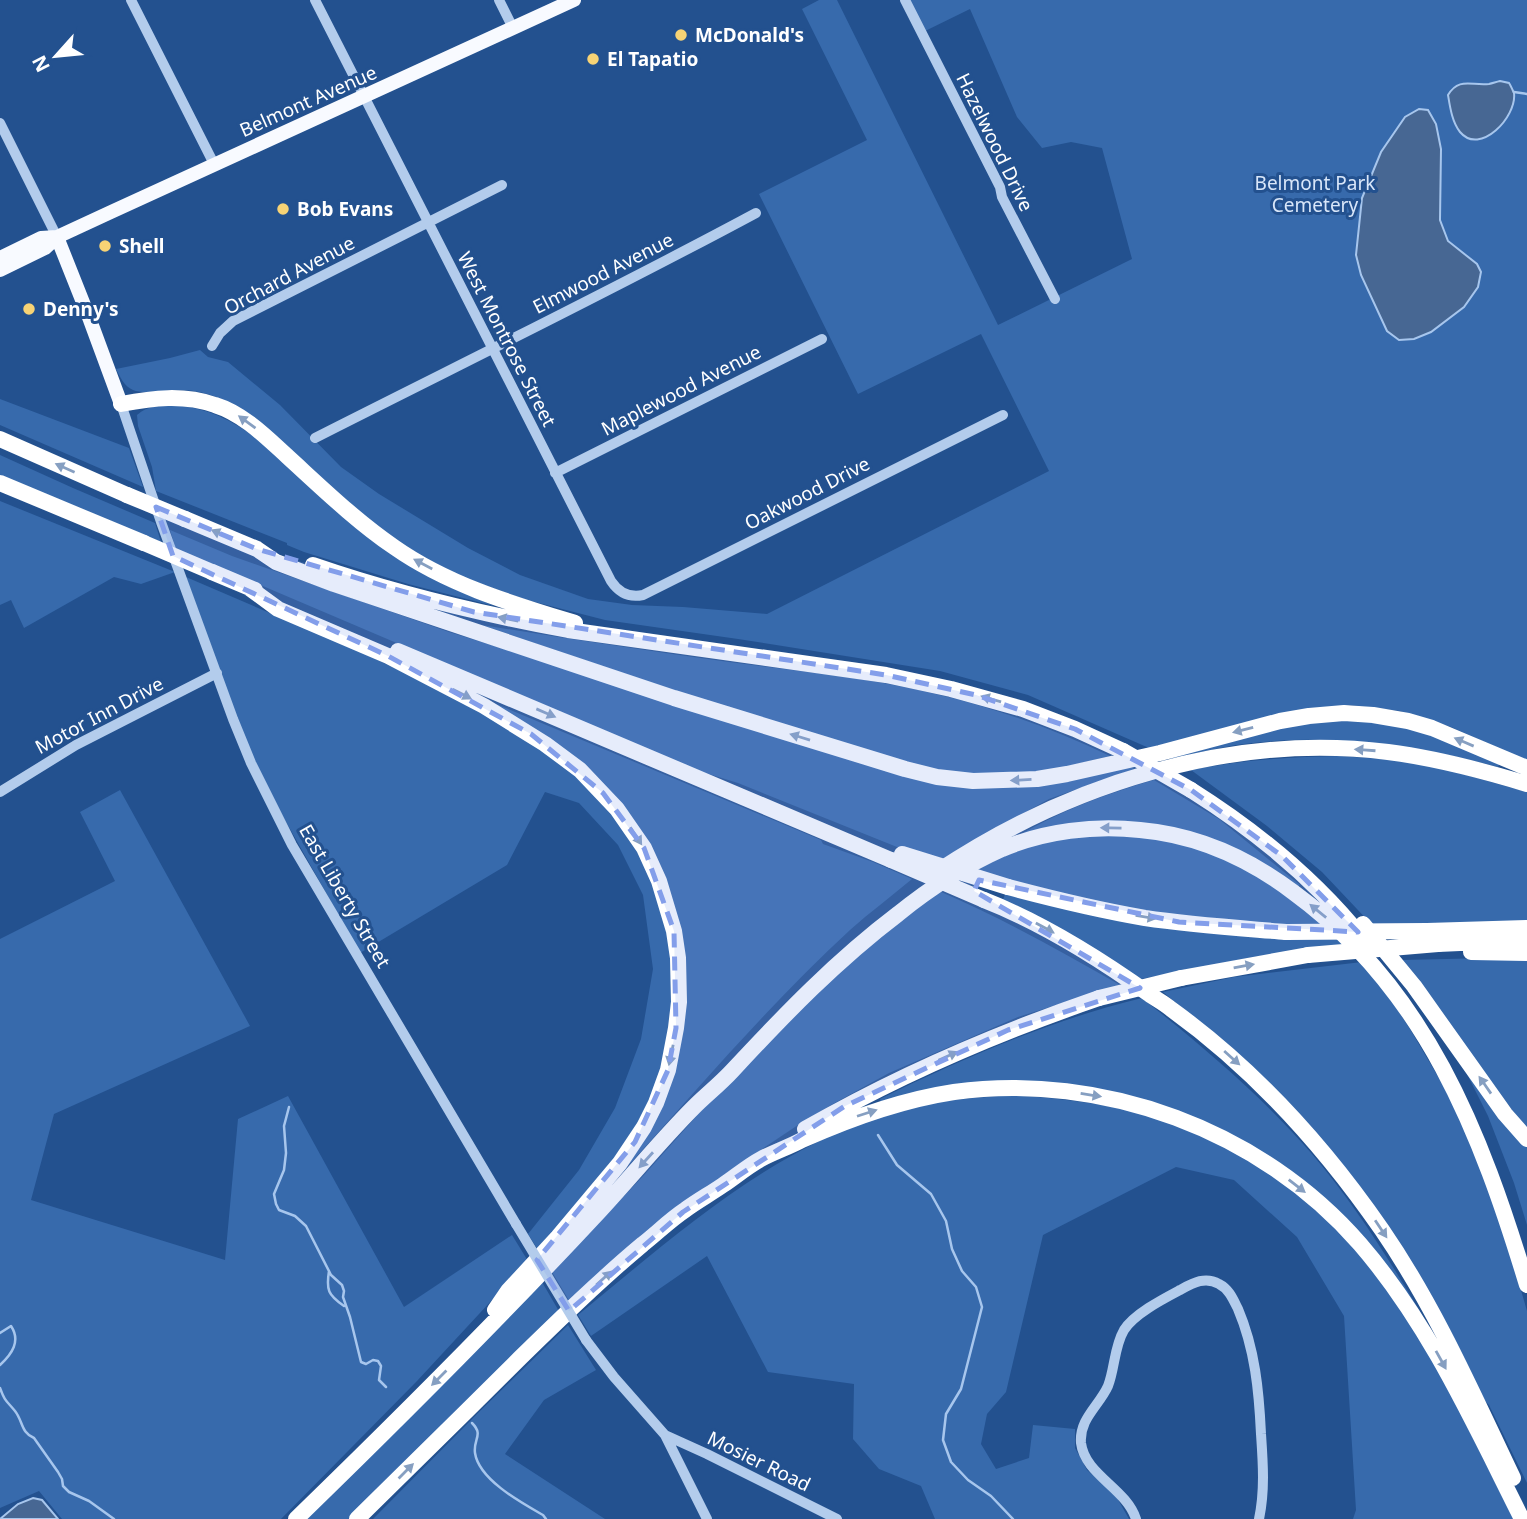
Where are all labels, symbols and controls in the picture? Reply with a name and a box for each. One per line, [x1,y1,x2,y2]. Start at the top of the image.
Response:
north arrow [21,21,91,91]
place label: McDonald's [695,22,804,48]
marker: McDonald's [673,27,689,43]
place label: El Tapatio [607,46,698,72]
text: N [26,51,56,77]
marker: El Tapatio [585,51,601,67]
street label: Belmont Avenue [235,59,381,143]
street label: Hazelwood Drive [950,69,1040,215]
park label: Belmont Park Cemetery [1255,170,1375,218]
place label: Bob Evans [297,196,393,222]
marker: Bob Evans [275,201,291,217]
street label: Elmwood Avenue [528,226,678,320]
street label: Orchard Avenue [219,230,359,320]
place label: Shell [119,233,165,259]
marker: Shell [97,238,113,254]
street label: West Montrose Street [452,247,562,431]
place label: Denny's [43,296,119,322]
marker: Denny's [21,301,37,317]
street label: Maplewood Avenue [597,338,765,442]
one-way arrow [238,415,256,429]
street label: Oakwood Drive [740,450,874,536]
one-way arrow [54,462,75,473]
one-way arrow [211,529,232,540]
one-way arrow [413,558,433,570]
one-way arrow [497,613,519,624]
street label: Motor Inn Drive [30,670,168,760]
one-way arrow [452,689,472,700]
one-way arrow [980,694,1001,704]
one-way arrow [536,707,556,719]
one-way arrow [1232,725,1254,736]
one-way arrow [789,731,810,741]
one-way arrow [1454,736,1474,748]
one-way arrow [1353,744,1375,755]
one-way arrow [1010,775,1032,786]
street label: East Liberty Street [293,819,397,973]
one-way arrow [1100,823,1122,834]
one-way arrow [629,827,643,845]
one-way arrow [1309,903,1327,918]
one-way arrow [1135,912,1157,923]
one-way arrow [1036,922,1055,934]
one-way arrow [1233,960,1255,971]
one-way arrow [666,1044,677,1066]
one-way arrow [937,1050,958,1061]
one-way arrow [1223,1050,1240,1065]
one-way arrow [1478,1076,1492,1094]
one-way arrow [1080,1090,1102,1101]
one-way arrow [857,1108,878,1118]
one-way arrow [639,1151,655,1168]
one-way arrow [1289,1178,1306,1193]
one-way arrow [1374,1220,1388,1238]
one-way arrow [595,1270,613,1286]
one-way arrow [1435,1351,1447,1370]
one-way arrow [430,1369,447,1386]
street label: Mosier Road [703,1425,815,1497]
one-way arrow [397,1463,413,1480]

